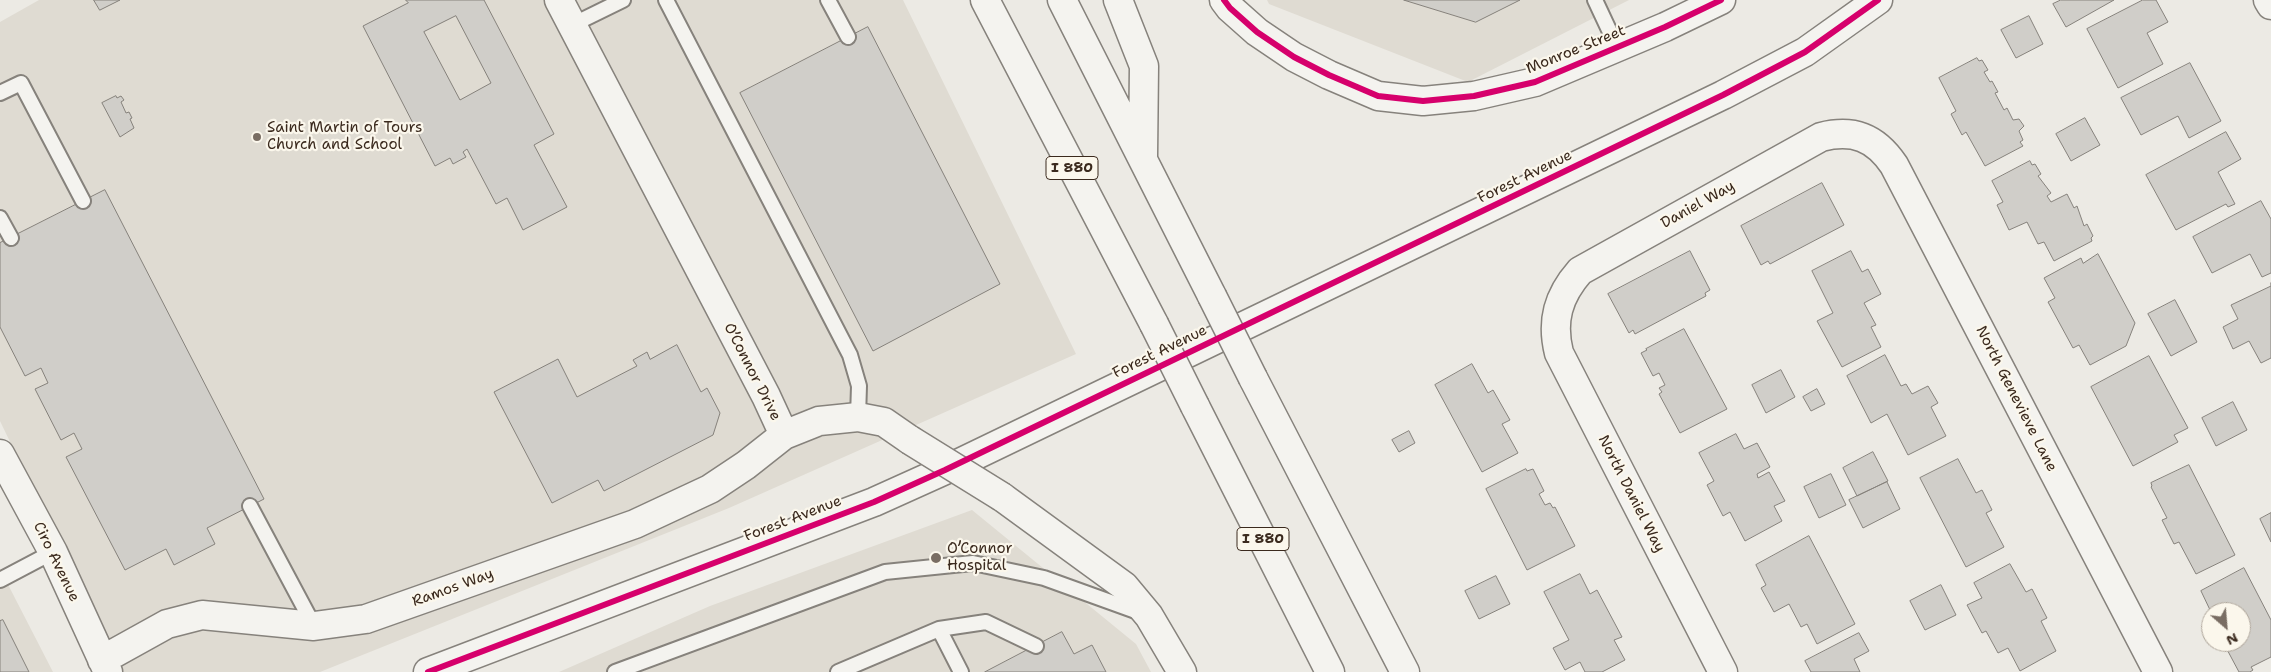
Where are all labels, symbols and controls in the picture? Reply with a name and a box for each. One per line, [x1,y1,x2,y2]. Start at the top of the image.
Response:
street label: Monroe Street [1524,22,1628,78]
place label: Saint Martin of Tours Church and School [267,119,423,154]
marker: Saint Martin of Tours Church and School [251,131,263,143]
street label: Forest Avenue [1475,146,1575,208]
road number: I 880 [1046,156,1098,180]
street label: Daniel Way [1658,177,1738,233]
street label: O’Connor Drive [720,320,784,424]
street label: Forest Avenue [1110,321,1210,383]
street label: North Genevieve Lane [1971,323,2061,475]
street label: North Daniel Way [1594,432,1668,556]
street label: Forest Avenue [742,492,844,546]
street label: Ciro Avenue [29,519,83,605]
road number: I 880 [1237,528,1289,550]
place label: O’Connor Hospital [947,540,1013,575]
marker: O’Connor Hospital [929,551,943,565]
street label: Ramos Way [410,565,496,611]
north arrow [2201,602,2251,652]
text: N [2223,629,2241,650]

